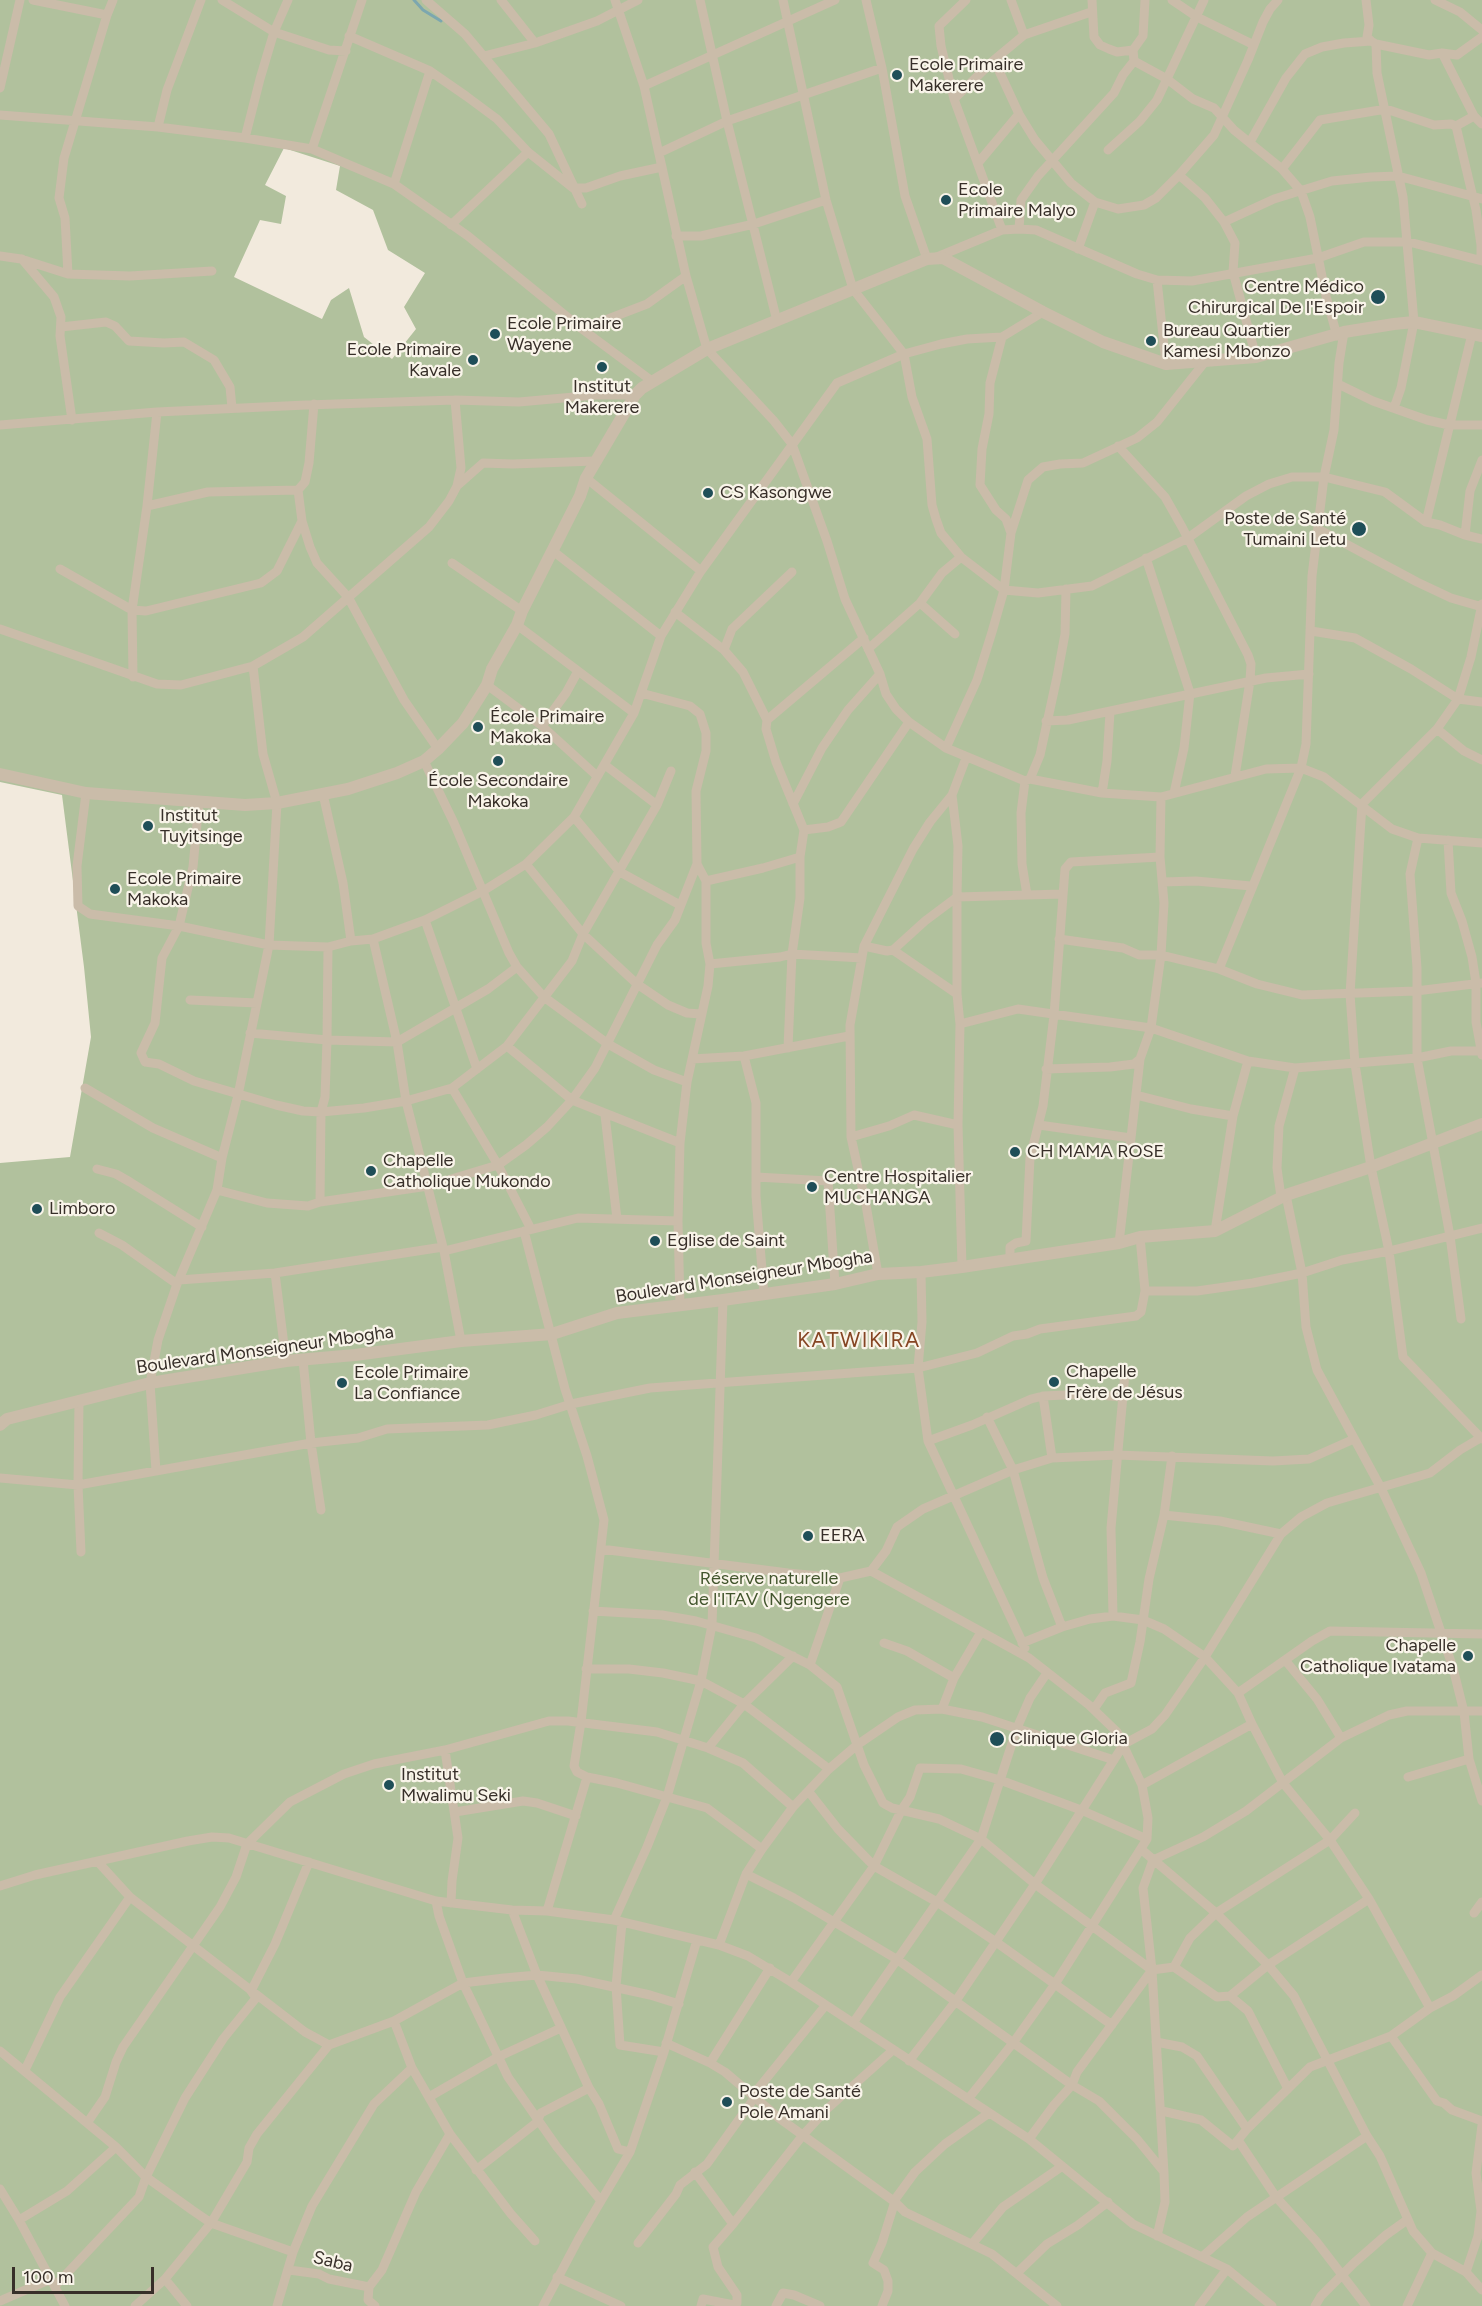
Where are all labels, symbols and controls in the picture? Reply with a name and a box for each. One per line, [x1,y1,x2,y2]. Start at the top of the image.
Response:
place label: Ecole Primaire Makerere [909,54,1023,97]
marker: Ecole Primaire Makerere [890,68,904,82]
place label: Ecole Primaire Malyo [958,179,1076,222]
marker: Ecole Primaire Malyo [939,193,953,207]
place label: Centre Médico Chirurgical De l'Espoir [1188,276,1364,318]
marker: Centre Médico Chirurgical De l'Espoir [1369,288,1387,306]
place label: Ecole Primaire Wayene [507,313,621,356]
place label: Bureau Quartier Kamesi Mbonzo [1163,320,1291,362]
marker: Ecole Primaire Wayene [488,327,502,341]
marker: Bureau Quartier Kamesi Mbonzo [1144,334,1158,348]
place label: Ecole Primaire Kavale [347,339,461,382]
marker: Ecole Primaire Kavale [466,353,480,367]
marker: Institut Makerere [595,360,609,374]
place label: Institut Makerere [565,376,639,418]
place label: CS Kasongwe [720,482,832,504]
marker: CS Kasongwe [701,486,715,500]
place label: Poste de Santé Tumaini Letu [1224,508,1346,550]
marker: Poste de Santé Tumaini Letu [1350,520,1368,538]
place label: École Primaire Makoka [490,706,604,748]
marker: École Primaire Makoka [471,720,485,734]
marker: École Secondaire Makoka [491,754,505,768]
place label: École Secondaire Makoka [428,770,568,812]
place label: Institut Tuyitsinge [160,805,243,848]
marker: Institut Tuyitsinge [141,819,155,833]
place label: Ecole Primaire Makoka [127,868,241,910]
marker: Ecole Primaire Makoka [108,882,122,896]
place label: CH MAMA ROSE [1027,1141,1164,1163]
marker: CH MAMA ROSE [1008,1145,1022,1159]
place label: Chapelle Catholique Mukondo [383,1150,551,1192]
marker: Chapelle Catholique Mukondo [364,1164,378,1178]
place label: Centre Hospitalier MUCHANGA [824,1166,971,1208]
marker: Centre Hospitalier MUCHANGA [805,1180,819,1194]
place label: Limboro [49,1198,115,1220]
marker: Limboro [30,1202,44,1216]
place label: Eglise de Saint [667,1230,785,1252]
marker: Eglise de Saint [648,1234,662,1248]
street label: Boulevard Monseigneur Mbogha [614,1246,874,1308]
street label: Boulevard Monseigneur Mbogha [135,1321,395,1379]
district label: KATWIKIRA [797,1328,921,1354]
place label: Chapelle Frère de Jésus [1066,1361,1183,1404]
place label: Ecole Primaire La Confiance [354,1362,468,1404]
marker: Chapelle Frère de Jésus [1047,1375,1061,1389]
marker: Ecole Primaire La Confiance [335,1376,349,1390]
place label: EERA [820,1525,865,1547]
marker: EERA [801,1529,815,1543]
park label: Réserve naturelle de l'ITAV (Ngengere [688,1568,850,1610]
place label: Chapelle Catholique Ivatama [1300,1635,1456,1678]
marker: Chapelle Catholique Ivatama [1461,1649,1475,1663]
place label: Clinique Gloria [1010,1728,1128,1750]
marker: Clinique Gloria [988,1730,1006,1748]
place label: Institut Mwalimu Seki [401,1764,511,1806]
marker: Institut Mwalimu Seki [382,1778,396,1792]
place label: Poste de Santé Pole Amani [739,2081,861,2124]
marker: Poste de Santé Pole Amani [720,2095,734,2109]
street label: Saba [311,2247,355,2277]
scale bar [15,2255,158,2293]
text: 100 m [23,2266,73,2288]

